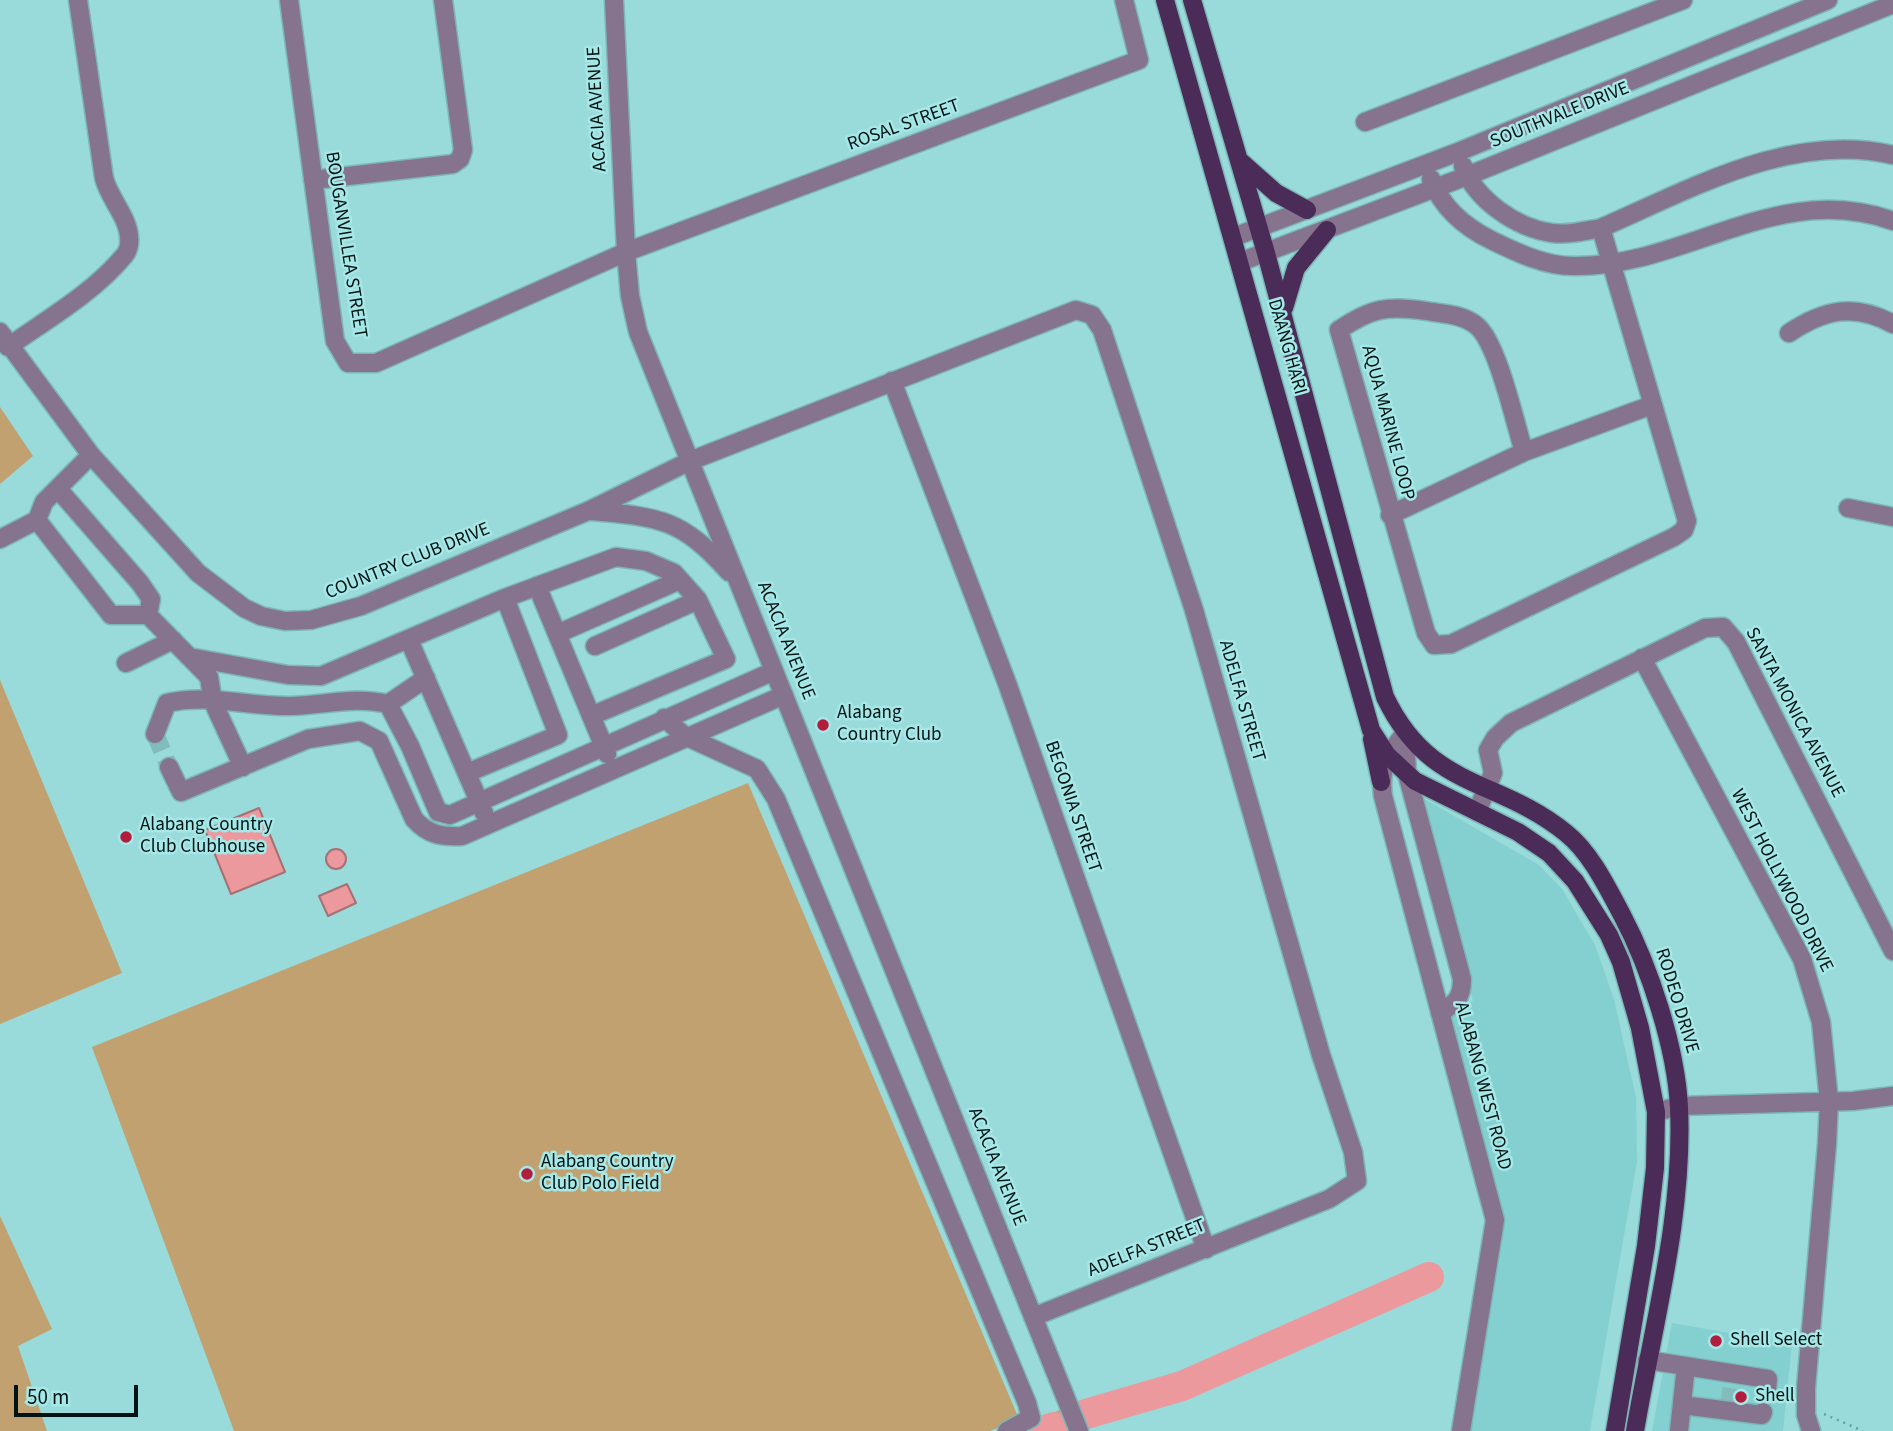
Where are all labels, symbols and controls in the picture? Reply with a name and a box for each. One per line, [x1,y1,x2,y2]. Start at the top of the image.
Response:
street label: ACACIA AVENUE [583,46,613,172]
street label: SOUTHVALE DRIVE [1487,78,1633,154]
street label: ROSAL STREET [845,95,963,157]
street label: BOUGANVILLEA STREET [319,150,371,340]
street label: DAANG HARI [1261,297,1311,397]
street label: AQUA MARINE LOOP [1355,343,1419,503]
street label: COUNTRY CLUB DRIVE [322,519,494,605]
street label: ACACIA AVENUE [751,579,819,703]
street label: SANTA MONICA AVENUE [1739,624,1849,802]
street label: ADELFA STREET [1213,638,1269,764]
place label: Alabang Country Club [837,703,942,747]
marker: Alabang Country Club [815,717,831,733]
street label: BEGONIA STREET [1039,738,1105,876]
street label: WEST HOLLYWOOD DRIVE [1725,786,1837,976]
place label: Alabang Country Club Clubhouse [140,815,273,859]
marker: Alabang Country Club Clubhouse [118,829,134,845]
street label: RODEO DRIVE [1649,946,1703,1056]
street label: ALABANG WEST ROAD [1449,999,1515,1173]
street label: ACACIA AVENUE [962,1105,1030,1229]
place label: Alabang Country Club Polo Field [541,1152,674,1196]
marker: Alabang Country Club Polo Field [519,1166,535,1182]
street label: ADELFA STREET [1085,1215,1209,1283]
place label: Shell Select [1730,1330,1822,1352]
marker: Shell Select [1708,1333,1724,1349]
scale bar [18,1372,142,1416]
text: 50 m [27,1382,69,1412]
place label: Shell [1755,1386,1795,1408]
marker: Shell [1733,1389,1749,1405]

